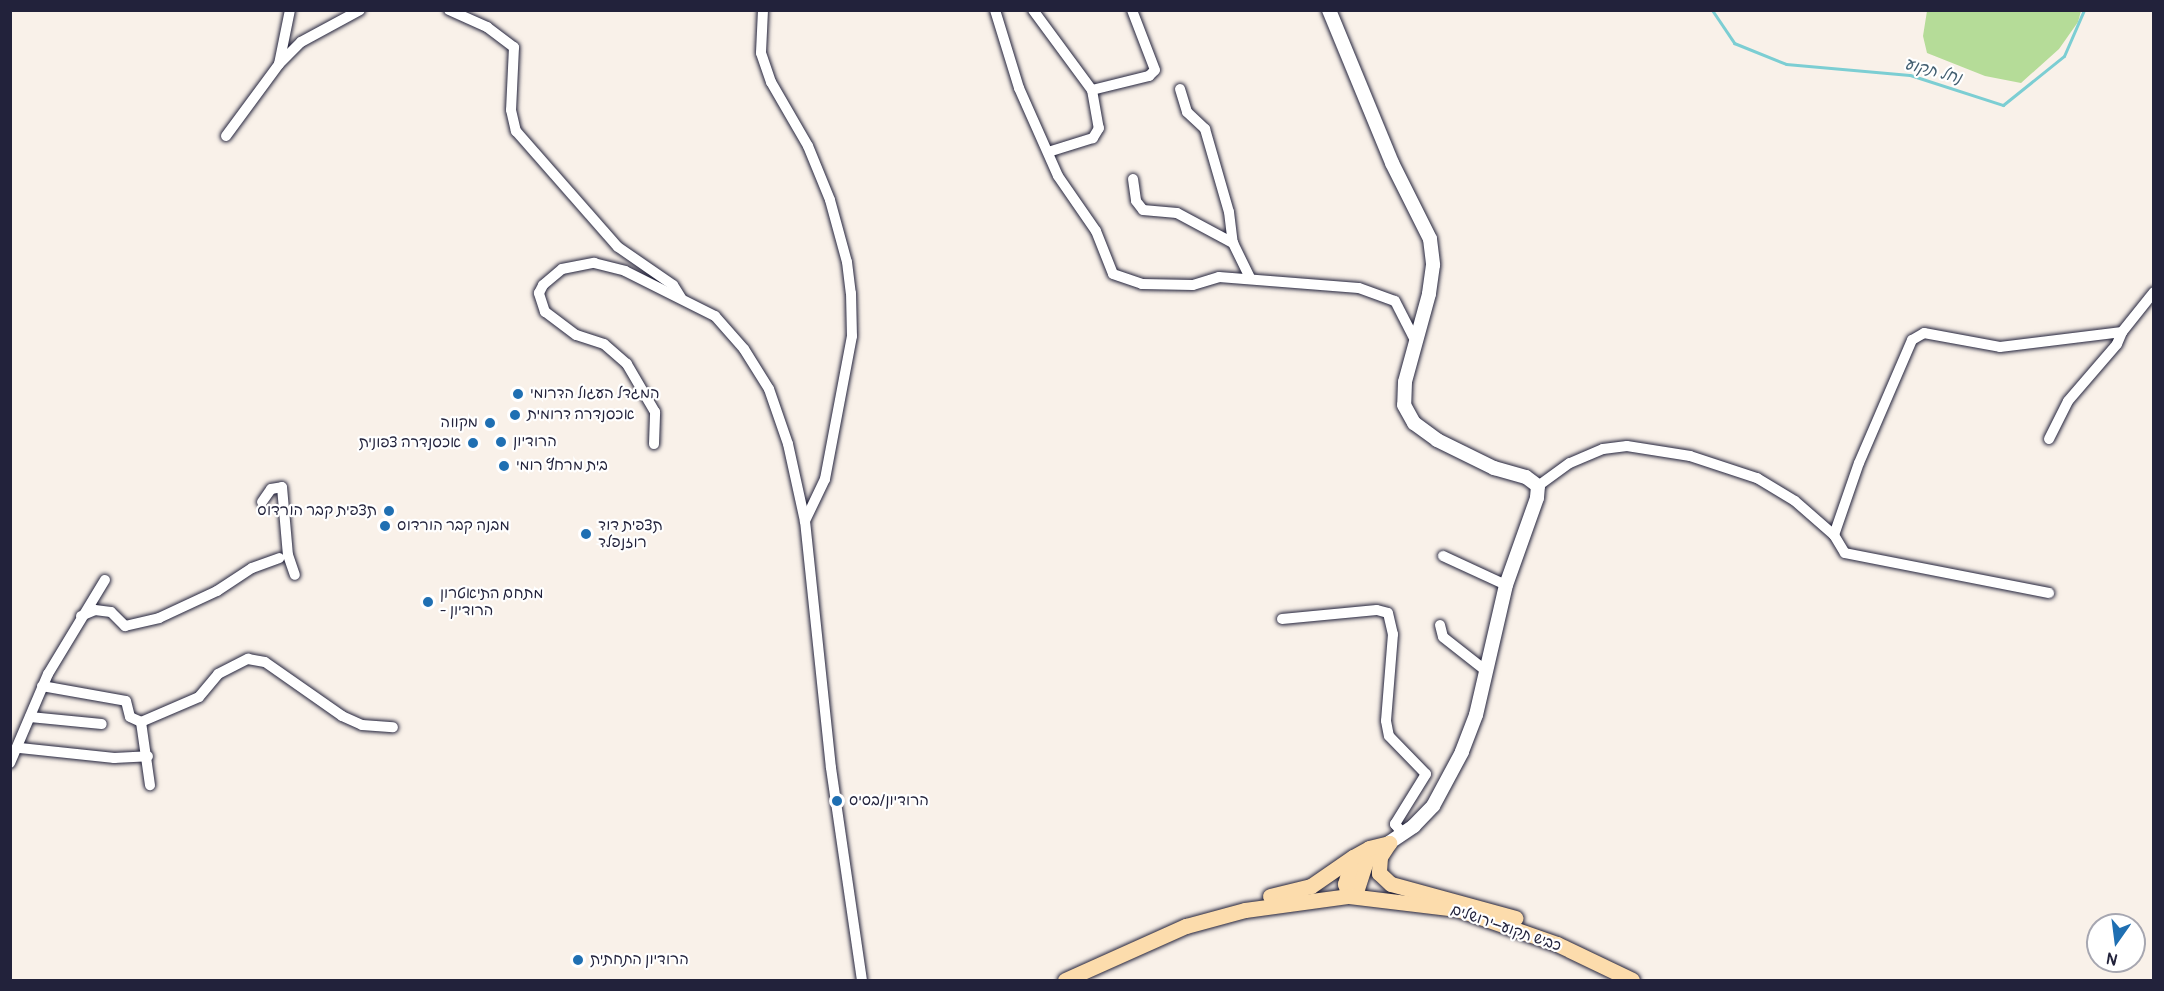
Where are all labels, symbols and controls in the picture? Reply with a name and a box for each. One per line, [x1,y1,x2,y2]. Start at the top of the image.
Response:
water label: נחל תקוע [1902,54,1964,88]
place label: המגדל העגול הדרומי [530,385,660,403]
marker: המגדל העגול הדרומי [511,387,525,401]
place label: אכסנדרה דרומית [527,406,634,424]
marker: אכסנדרה דרומית [508,408,522,422]
place label: מקווה [440,414,478,432]
marker: מקווה [483,416,497,430]
place label: הרודיון [513,433,557,451]
place label: אכסנדרה צפונית [359,434,461,452]
marker: הרודיון [494,435,508,449]
marker: אכסנדרה צפונית [466,436,480,450]
place label: בית מרחץ רומי [516,457,608,475]
marker: בית מרחץ רומי [497,459,511,473]
place label: תצפית קבר הורדוס [257,502,377,520]
marker: תצפית קבר הורדוס [382,504,396,518]
place label: תצפית דוד רוזנפלד [598,516,663,551]
place label: מבנה קבר הורדוס [397,517,510,535]
marker: מבנה קבר הורדוס [378,519,392,533]
marker: תצפית דוד רוזנפלד [579,527,593,541]
place label: מתחם התיאטרון - הרודיון [440,584,543,619]
marker: מתחם התיאטרון - הרודיון [421,595,435,609]
place label: הרודיון/בסיס [849,792,929,810]
marker: הרודיון/בסיס [830,794,844,808]
street label: כביש תקוע–ירושלים [1448,901,1564,955]
north arrow [2086,913,2146,973]
text: N [2104,948,2120,970]
place label: הרודיון התחתית [590,951,689,969]
marker: הרודיון התחתית [571,953,585,967]

